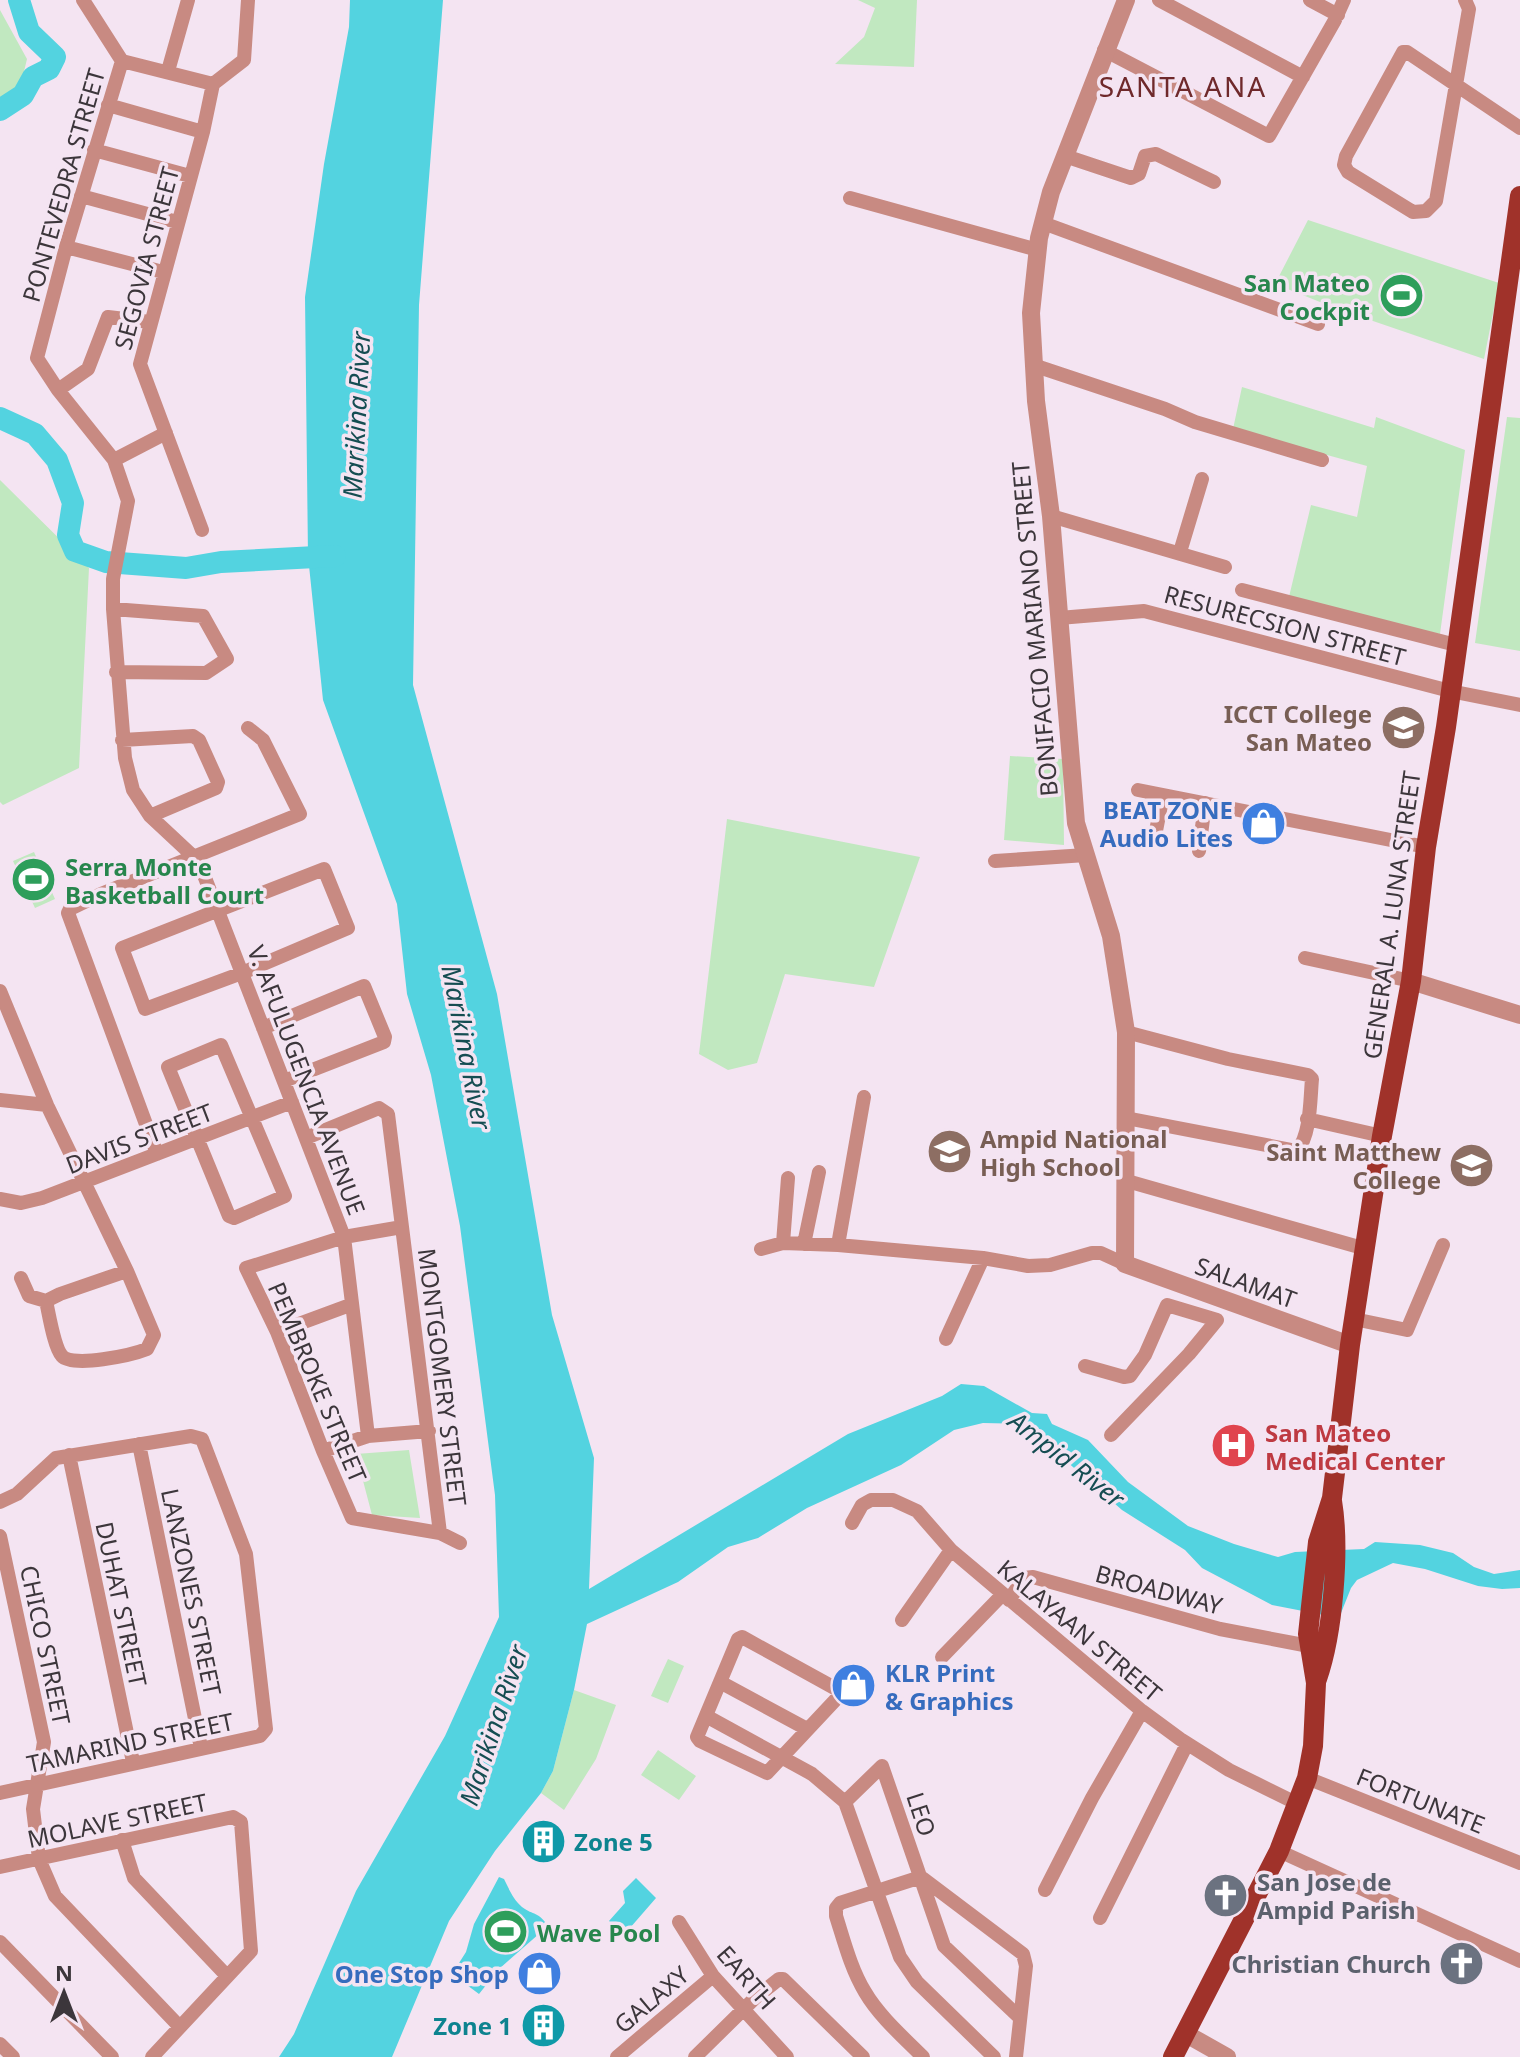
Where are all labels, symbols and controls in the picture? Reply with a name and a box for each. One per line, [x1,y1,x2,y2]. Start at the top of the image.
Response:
street label: PONTEVEDRA STREET [14,64,112,306]
district label: SANTA ANA [1099,67,1267,105]
street label: SEGOVIA STREET [106,162,186,353]
place label: San Mateo Cockpit [1244,266,1370,327]
sports icon: San Mateo Cockpit [1377,272,1425,320]
water label: Marikina River [334,329,378,499]
street label: BONIFACIO MARIANO STREET [1003,460,1065,798]
street label: RESURECSION STREET [1161,577,1410,673]
place label: ICCT College San Mateo [1224,697,1372,758]
school or university icon: ICCT College San Mateo [1379,703,1427,751]
street label: GENERAL A. LUNA STREET [1354,768,1428,1061]
place label: BEAT ZONE Audio Lites [1100,793,1233,854]
shop icon: BEAT ZONE Audio Lites [1240,799,1288,847]
place label: Serra Monte Basketball Court [65,850,264,911]
sports icon: Serra Monte Basketball Court [10,856,58,904]
street label: V. AFULUGENCIA AVENUE [240,940,374,1220]
water label: Marikina River [433,962,501,1134]
street label: DAVIS STREET [61,1095,218,1181]
place label: Ampid National High School [980,1122,1167,1183]
school or university icon: Ampid National High School [925,1128,973,1176]
place label: Saint Matthew College [1266,1135,1441,1196]
school or university icon: Saint Matthew College [1448,1141,1496,1189]
street label: MONTGOMERY STREET [411,1246,475,1508]
street label: SALAMAT [1191,1249,1302,1316]
street label: PEMBROKE STREET [261,1277,375,1488]
water label: Ampid River [1000,1401,1134,1517]
place label: San Mateo Medical Center [1265,1416,1446,1477]
hospital icon: San Mateo Medical Center [1210,1422,1258,1470]
street label: LANZONES STREET [154,1485,230,1699]
street label: DUHAT STREET [88,1519,156,1690]
street label: KALAYAAN STREET [991,1551,1170,1709]
street label: BROADWAY [1092,1556,1227,1622]
street label: CHICO STREET [13,1562,79,1728]
water label: Marikina River [450,1638,536,1810]
place label: KLR Print & Graphics [885,1656,1014,1717]
shop icon: KLR Print & Graphics [830,1662,878,1710]
street label: TAMARIND STREET [24,1704,237,1780]
street label: FORTUNATE [1352,1759,1490,1841]
street label: MOLAVE STREET [24,1785,211,1855]
street label: LEO [899,1788,945,1840]
building icon: Zone 5 [519,1817,567,1865]
place label: Zone 5 [574,1825,653,1858]
place label: San Jose de Ampid Parish [1257,1865,1416,1926]
church icon: San Jose de Ampid Parish [1202,1871,1250,1919]
sports icon: Wave Pool [482,1908,530,1956]
place label: Wave Pool [537,1916,660,1949]
street label: EARTH [710,1938,784,2016]
church icon: Christian Church [1438,1939,1486,1987]
place label: Christian Church [1231,1947,1431,1980]
shop icon: One Stop Shop [516,1949,564,1997]
north arrow [24,1953,104,2033]
text: N [55,1957,73,1987]
place label: One Stop Shop [335,1957,509,1990]
street label: GALAXY [607,1958,696,2040]
building icon: Zone 1 [519,2001,567,2049]
place label: Zone 1 [433,2009,512,2042]

